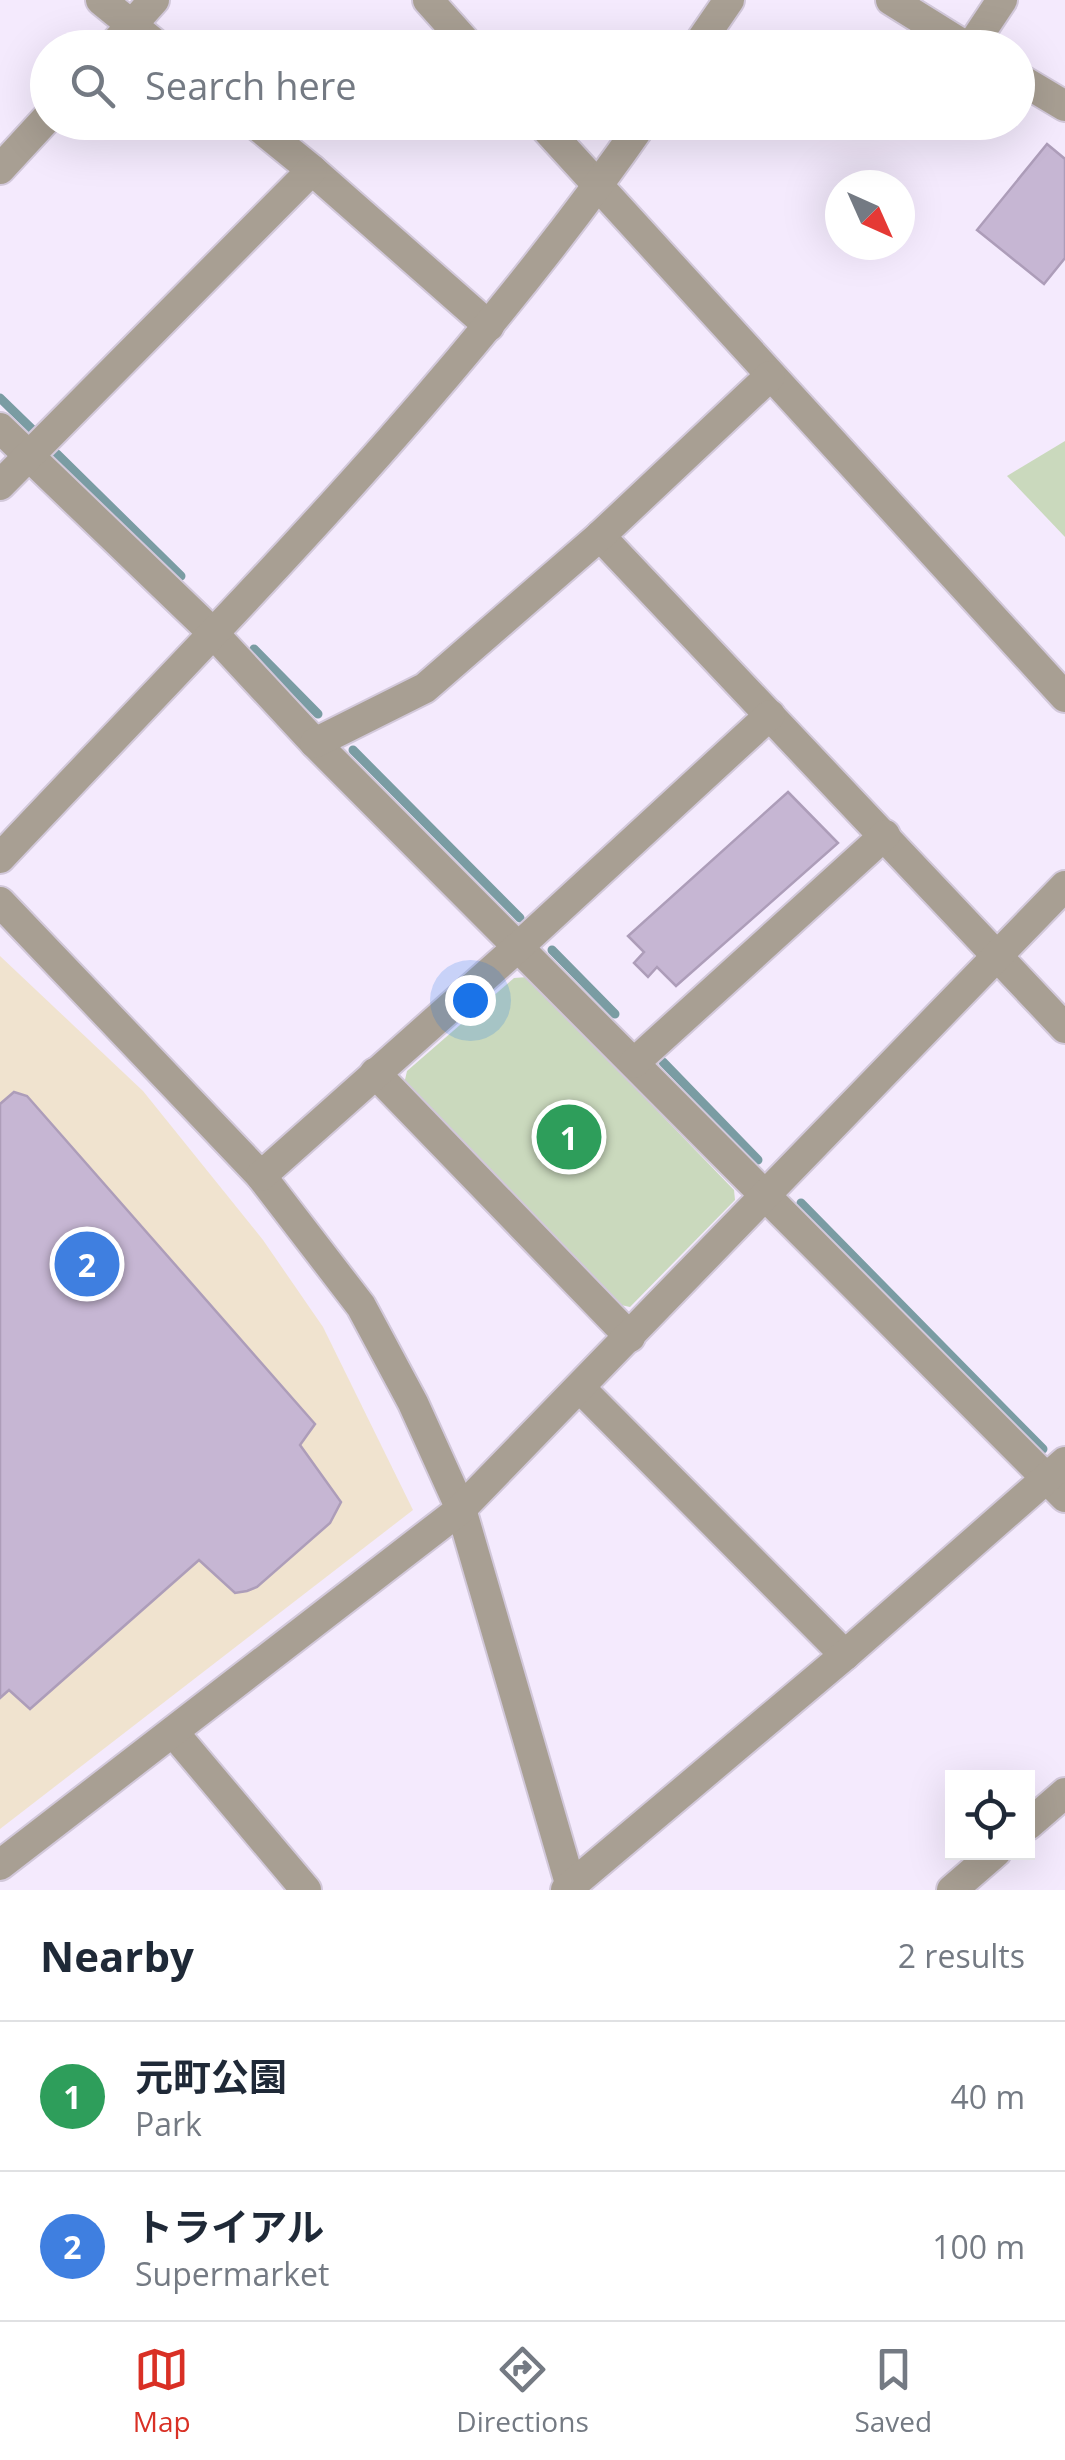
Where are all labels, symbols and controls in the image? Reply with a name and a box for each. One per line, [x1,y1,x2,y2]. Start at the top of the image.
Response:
search box [30,30,1035,140]
icon: search [65,58,120,113]
text: Search here [145,59,357,111]
north arrow [825,170,915,260]
your location [445,975,496,1026]
pin: 1 [536,1100,602,1174]
pin: 2 [54,1226,120,1302]
map controls [945,1770,1035,1860]
button: locate [945,1770,1035,1860]
text: Nearby [40,1927,194,1984]
text: 2 results [898,1934,1025,1977]
text: 元町公園 [135,2050,287,2102]
text: 1 [63,2075,82,2118]
text: 40 m [950,2075,1025,2118]
text: Park [135,2102,202,2145]
text: トライアル [135,2200,325,2252]
text: 2 [63,2225,82,2268]
text: 100 m [932,2225,1025,2268]
text: Supermarket [135,2252,329,2295]
tab: Map [133,2342,191,2440]
tab: Directions [456,2342,589,2440]
tab: Saved [854,2342,932,2440]

